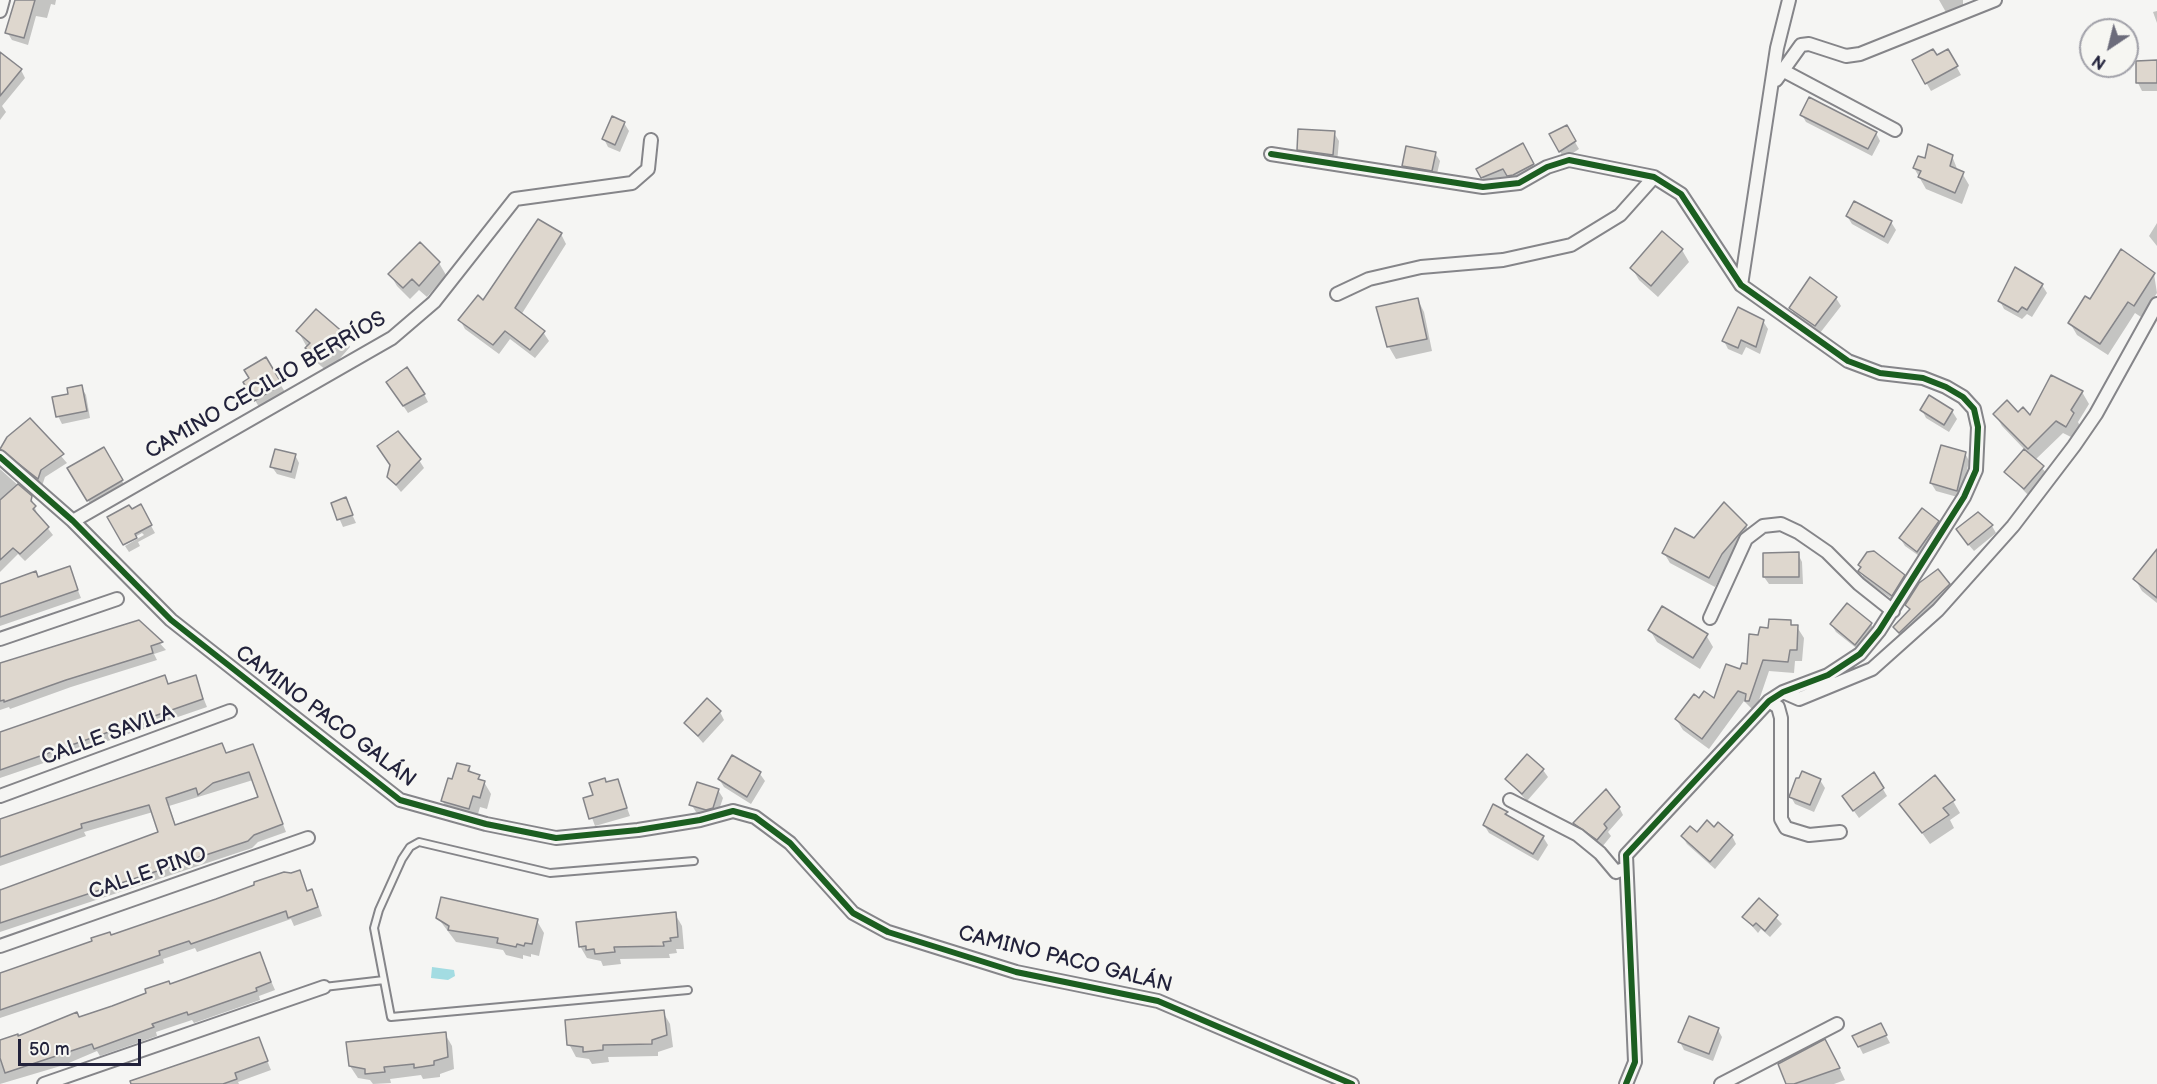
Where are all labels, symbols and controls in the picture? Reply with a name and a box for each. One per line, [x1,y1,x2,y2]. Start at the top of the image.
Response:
north arrow [2079,18,2139,78]
text: N [2089,50,2110,73]
street label: CAMINO CECILIO BERRÍOS [141,307,391,465]
street label: CAMINO PACO GALÁN [230,641,420,793]
street label: CALLE SAVILA [38,700,178,772]
street label: CALLE PINO [86,842,210,906]
street label: CAMINO PACO GALÁN [955,921,1175,999]
scale bar [21,1027,144,1065]
text: 50 m [29,1039,70,1060]

